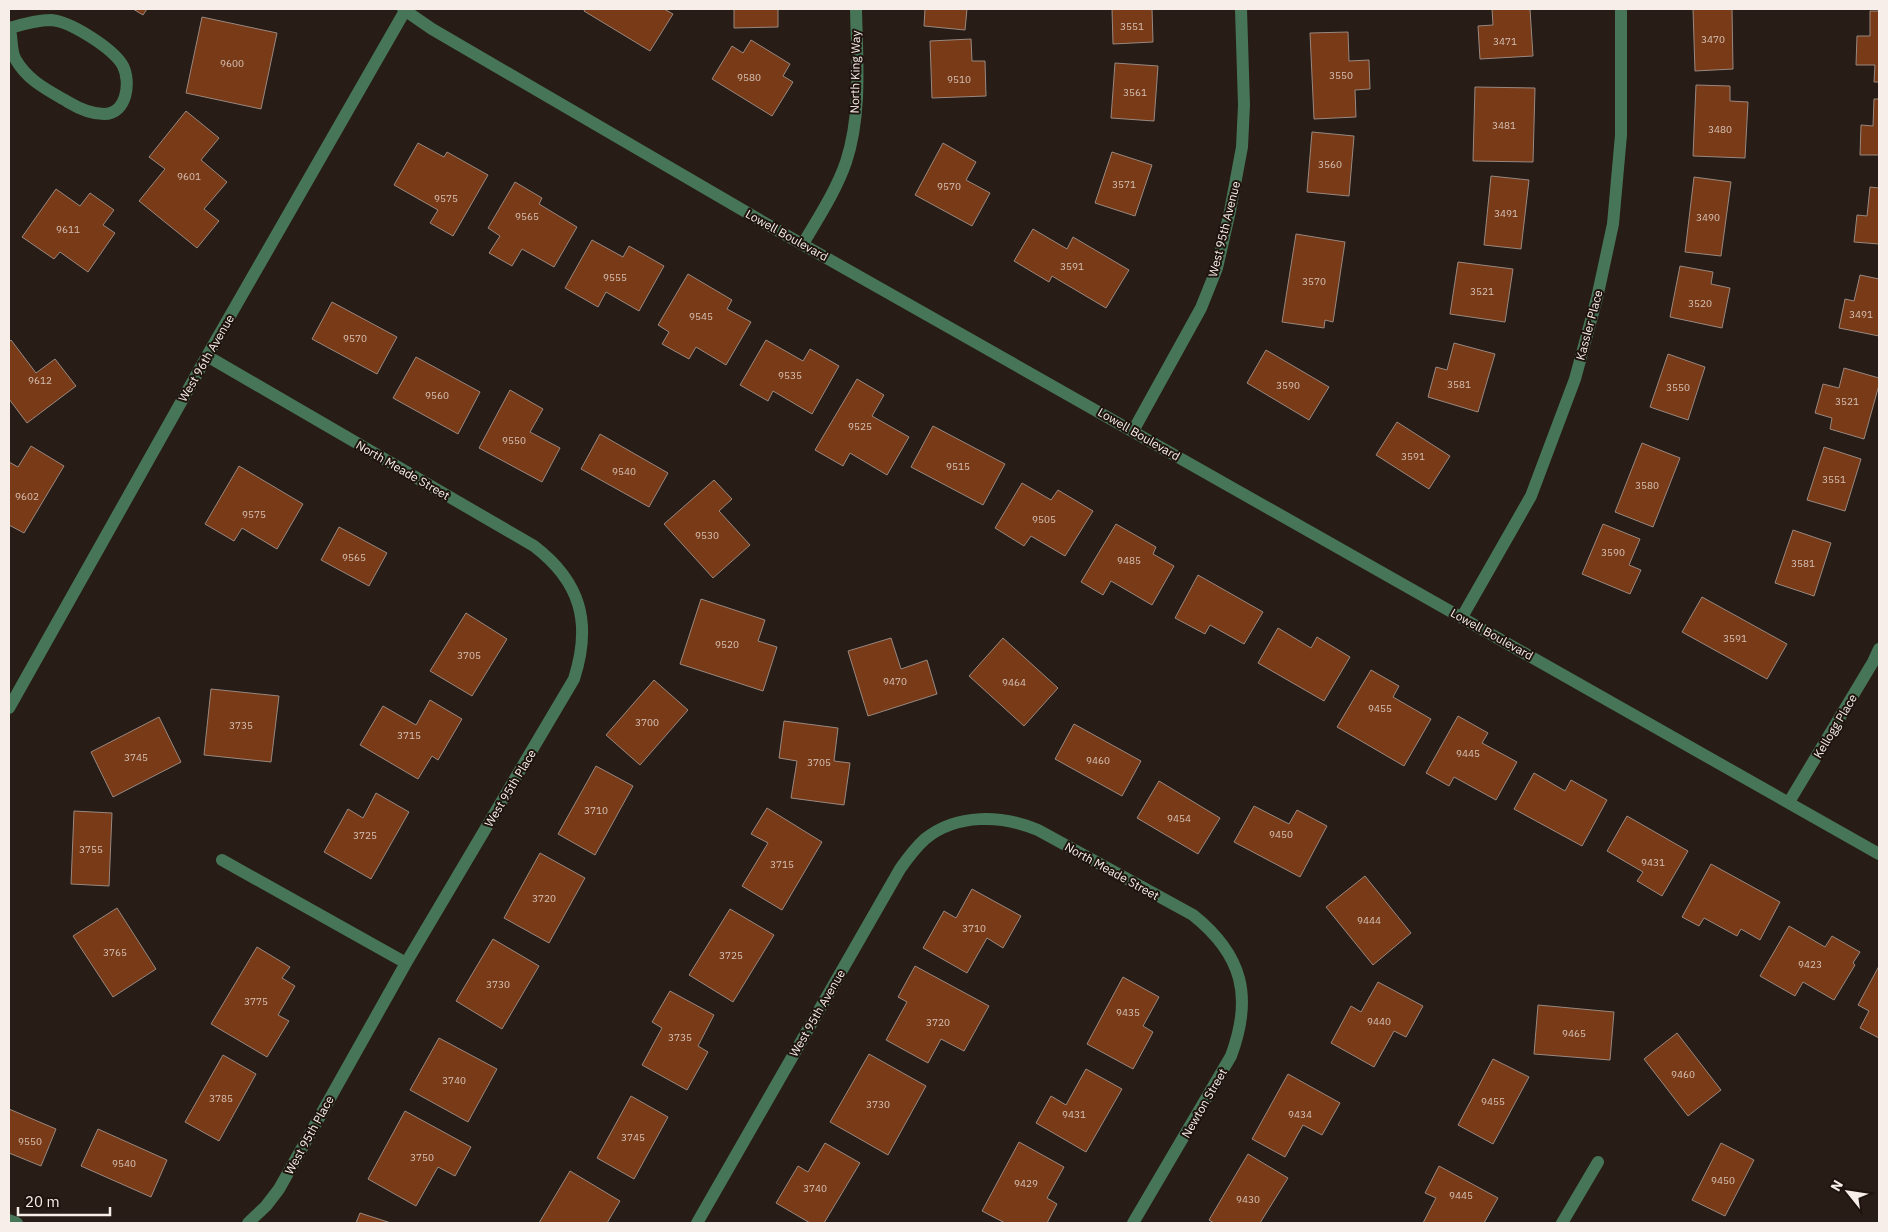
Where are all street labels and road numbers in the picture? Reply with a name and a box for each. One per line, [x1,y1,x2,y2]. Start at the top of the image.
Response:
street label: North King Way [847,30,863,114]
street label: West 95th Avenue [1205,179,1243,278]
street label: Lowell Boulevard [743,206,831,264]
street label: Kassler Place [1572,288,1606,362]
street label: West 96th Avenue [175,311,237,404]
street label: Lowell Boulevard [1095,404,1183,464]
street label: North Meade Street [354,437,452,503]
street label: Lowell Boulevard [1448,605,1536,663]
street label: Kellogg Place [1810,691,1860,761]
street label: West 95th Place [481,746,539,829]
street label: North Meade Street [1062,839,1162,903]
street label: West 95th Avenue [786,966,848,1059]
street label: Newton Street [1178,1066,1230,1140]
street label: West 95th Place [281,1093,337,1177]

